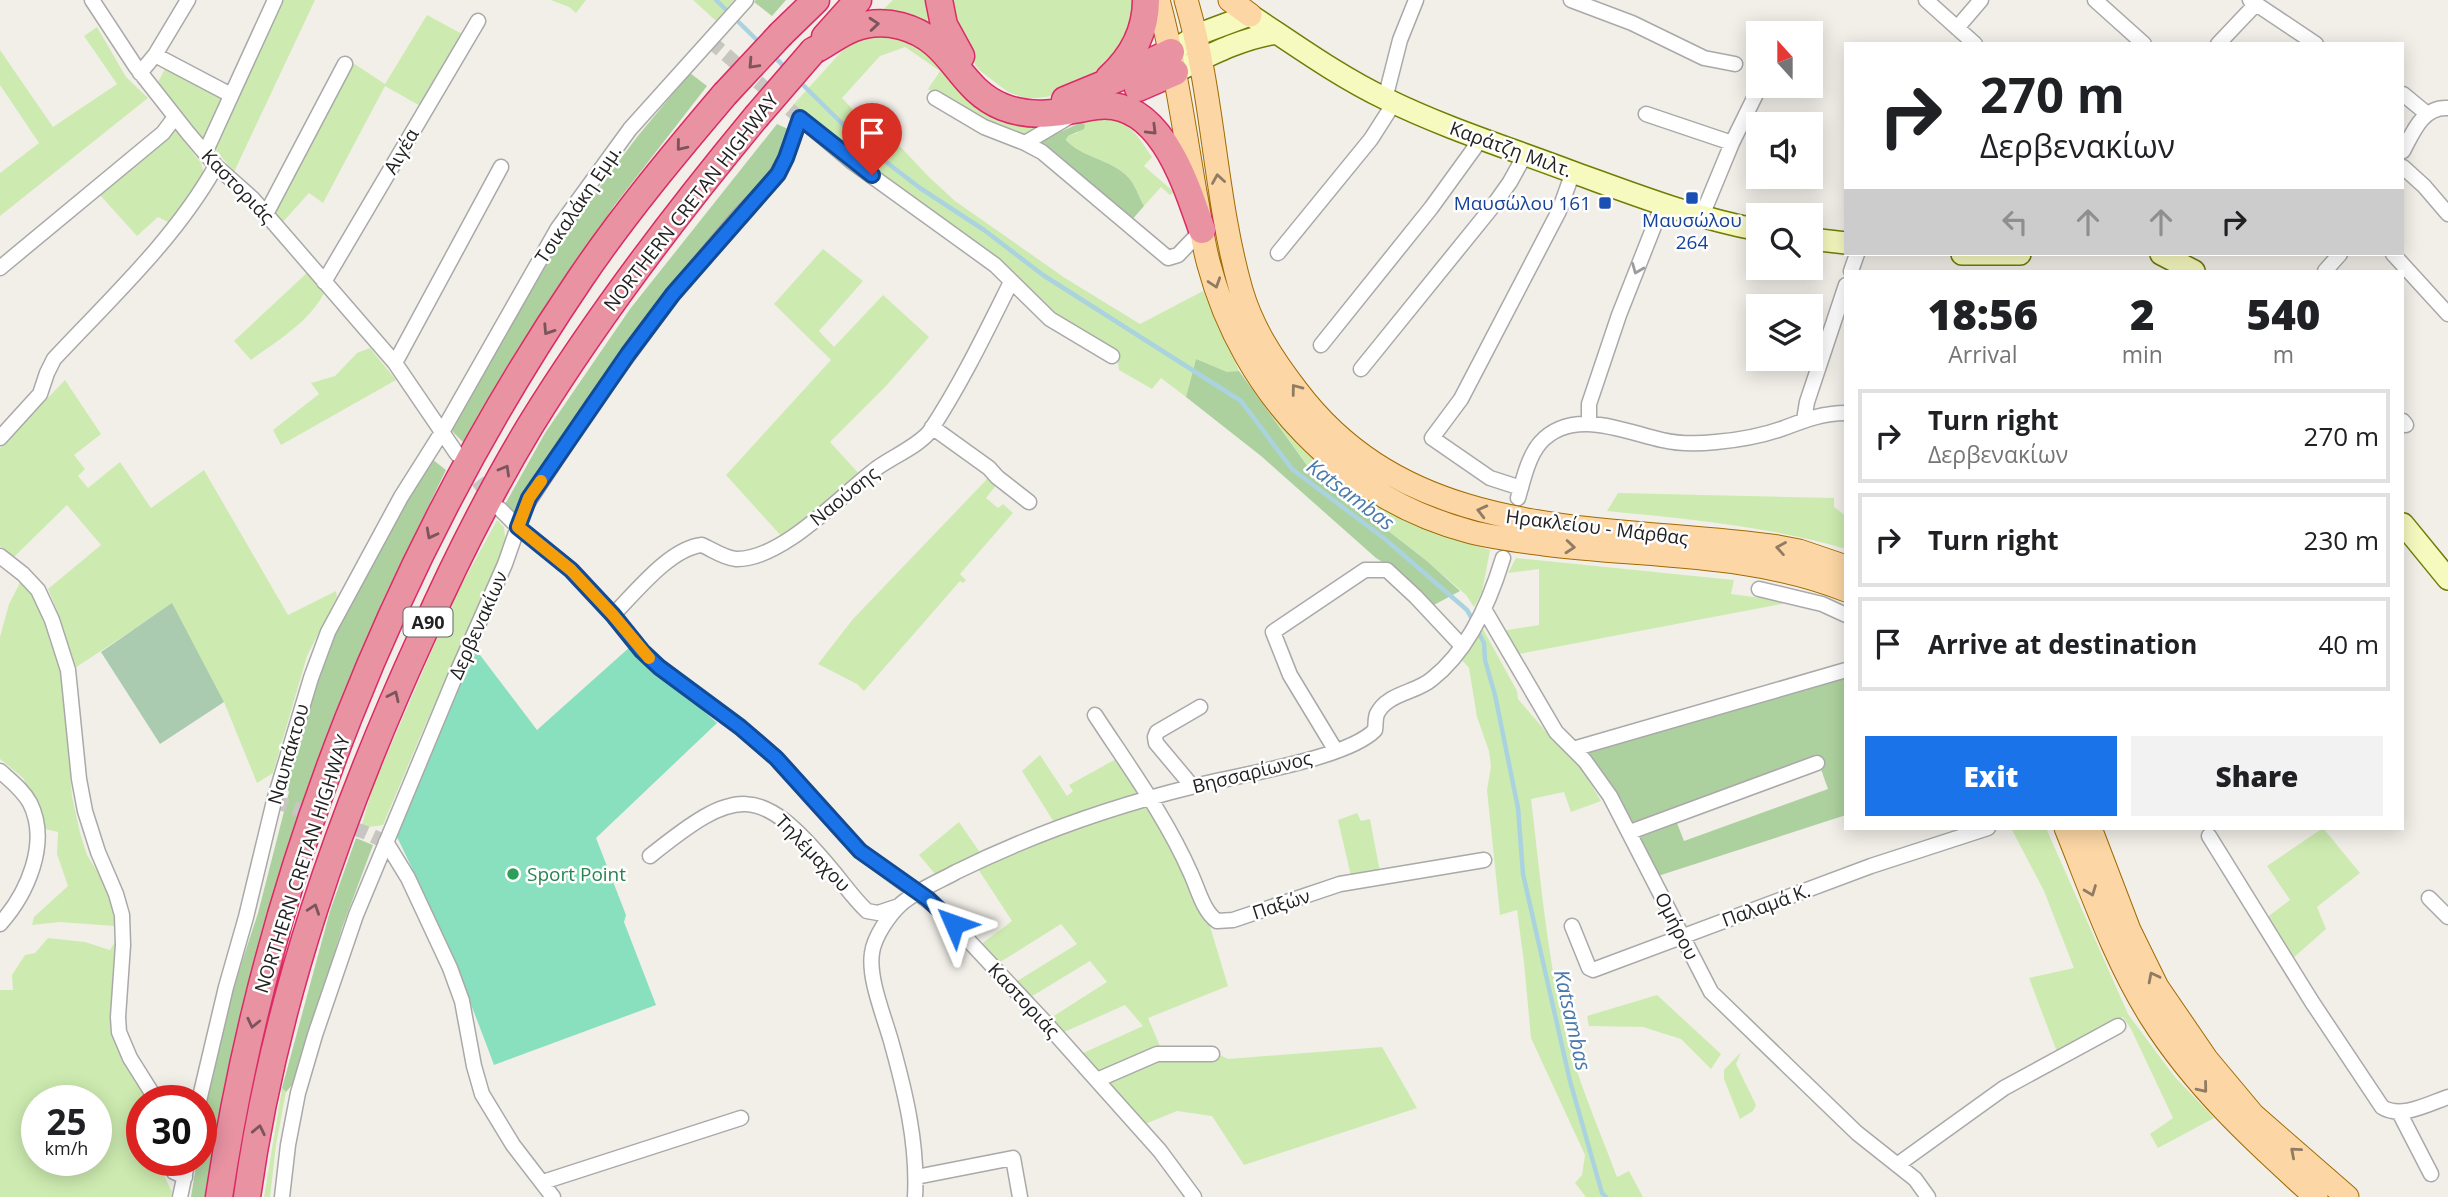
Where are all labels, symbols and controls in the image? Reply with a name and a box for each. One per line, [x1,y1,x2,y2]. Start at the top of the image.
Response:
one-way arrow [869,17,880,32]
north arrow [1746,21,1824,98]
map controls [1746,21,1823,371]
one-way arrow [748,56,761,69]
text: 270 m [1980,61,2125,127]
icon: right [1865,70,1956,161]
street label: NORTHERN CRETAN HIGHWAY [598,87,785,316]
pin [842,103,902,175]
button: sound [1746,112,1823,189]
icon: arrive [853,114,891,152]
street label: Καράτζη Μιλτ. [1446,115,1576,183]
one-way arrow [1144,121,1157,134]
street label: Αιγέα [378,123,425,179]
text: Δερβενακίων [1980,124,2175,167]
one-way arrow [677,138,689,151]
street label: Τσικαλάκη Εμμ. [529,140,627,268]
street label: Καστοριάς [196,143,280,229]
one-way arrow [1211,173,1226,185]
place label: Μαυσώλου 161 [1454,190,1591,216]
marker: Μαυσώλου 264 [1684,190,1700,206]
marker: Μαυσώλου 161 [1597,195,1613,211]
button: search [1746,203,1823,280]
icon: left [1996,203,2034,241]
icon: ahead [2069,203,2107,241]
icon: ahead [2142,203,2180,241]
icon: right [2215,203,2253,241]
place label: Μαυσώλου 264 [1642,207,1742,255]
one-way arrow [1631,262,1645,274]
one-way arrow [1207,277,1221,289]
text: 18:56 [1928,285,2038,342]
text: 2 [2130,285,2155,342]
text: 540 [2247,285,2320,342]
button: layers [1746,294,1823,371]
one-way arrow [543,323,556,336]
text: Arrival [1948,338,2018,370]
text: min [2122,338,2163,370]
text: m [2273,338,2294,370]
one-way arrow [1291,385,1304,397]
text: Turn right [1928,402,2059,438]
icon: right [1869,417,1907,455]
text: 270 m [2304,418,2379,454]
text: Δερβενακίων [1928,438,2068,470]
water label: Katsambas [1302,452,1400,536]
street label: Ναούσης [804,460,884,532]
one-way arrow [496,465,509,478]
street label: Ηρακλείου - Μάρθας [1504,503,1690,551]
one-way arrow [1476,505,1488,519]
icon: right [1869,521,1907,559]
text: Turn right [1928,522,2059,558]
text: 230 m [2304,522,2379,558]
one-way arrow [425,527,439,539]
one-way arrow [1565,539,1576,554]
one-way arrow [1775,541,1787,556]
street label: Δερβενακίων [443,567,513,683]
road number: Α90 [404,608,452,636]
icon: arrive [1869,625,1907,663]
text: Arrive at destination [1928,626,2197,662]
text: 40 m [2318,626,2379,662]
one-way arrow [386,691,400,703]
street label: Ναυπάκτου [261,701,315,807]
street label: NORTHERN CRETAN HIGHWAY [248,731,356,996]
button: Exit [1865,736,2117,816]
button: Share [2131,736,2383,816]
street label: Βησσαρίωνος [1190,745,1314,799]
street label: Τηλέμαχου [770,809,856,897]
place label: Sport Point [527,861,626,887]
marker: Sport Point [505,866,521,882]
street label: Παλαμά Κ. [1718,877,1814,933]
street label: Παξών [1249,882,1313,926]
one-way arrow [2083,885,2097,897]
position arrow [917,887,991,961]
street label: Ομήρου [1649,888,1705,964]
one-way arrow [306,904,320,916]
street label: Καστοριάς [982,957,1066,1043]
water label: Katsambas [1548,967,1598,1073]
one-way arrow [2147,972,2161,984]
one-way arrow [246,1017,261,1029]
one-way arrow [2195,1080,2208,1092]
speed limit sign: 30 [126,1085,217,1176]
text: 25 [46,1098,87,1145]
one-way arrow [250,1124,265,1136]
text: km/h [45,1136,88,1160]
one-way arrow [2291,1148,2304,1160]

